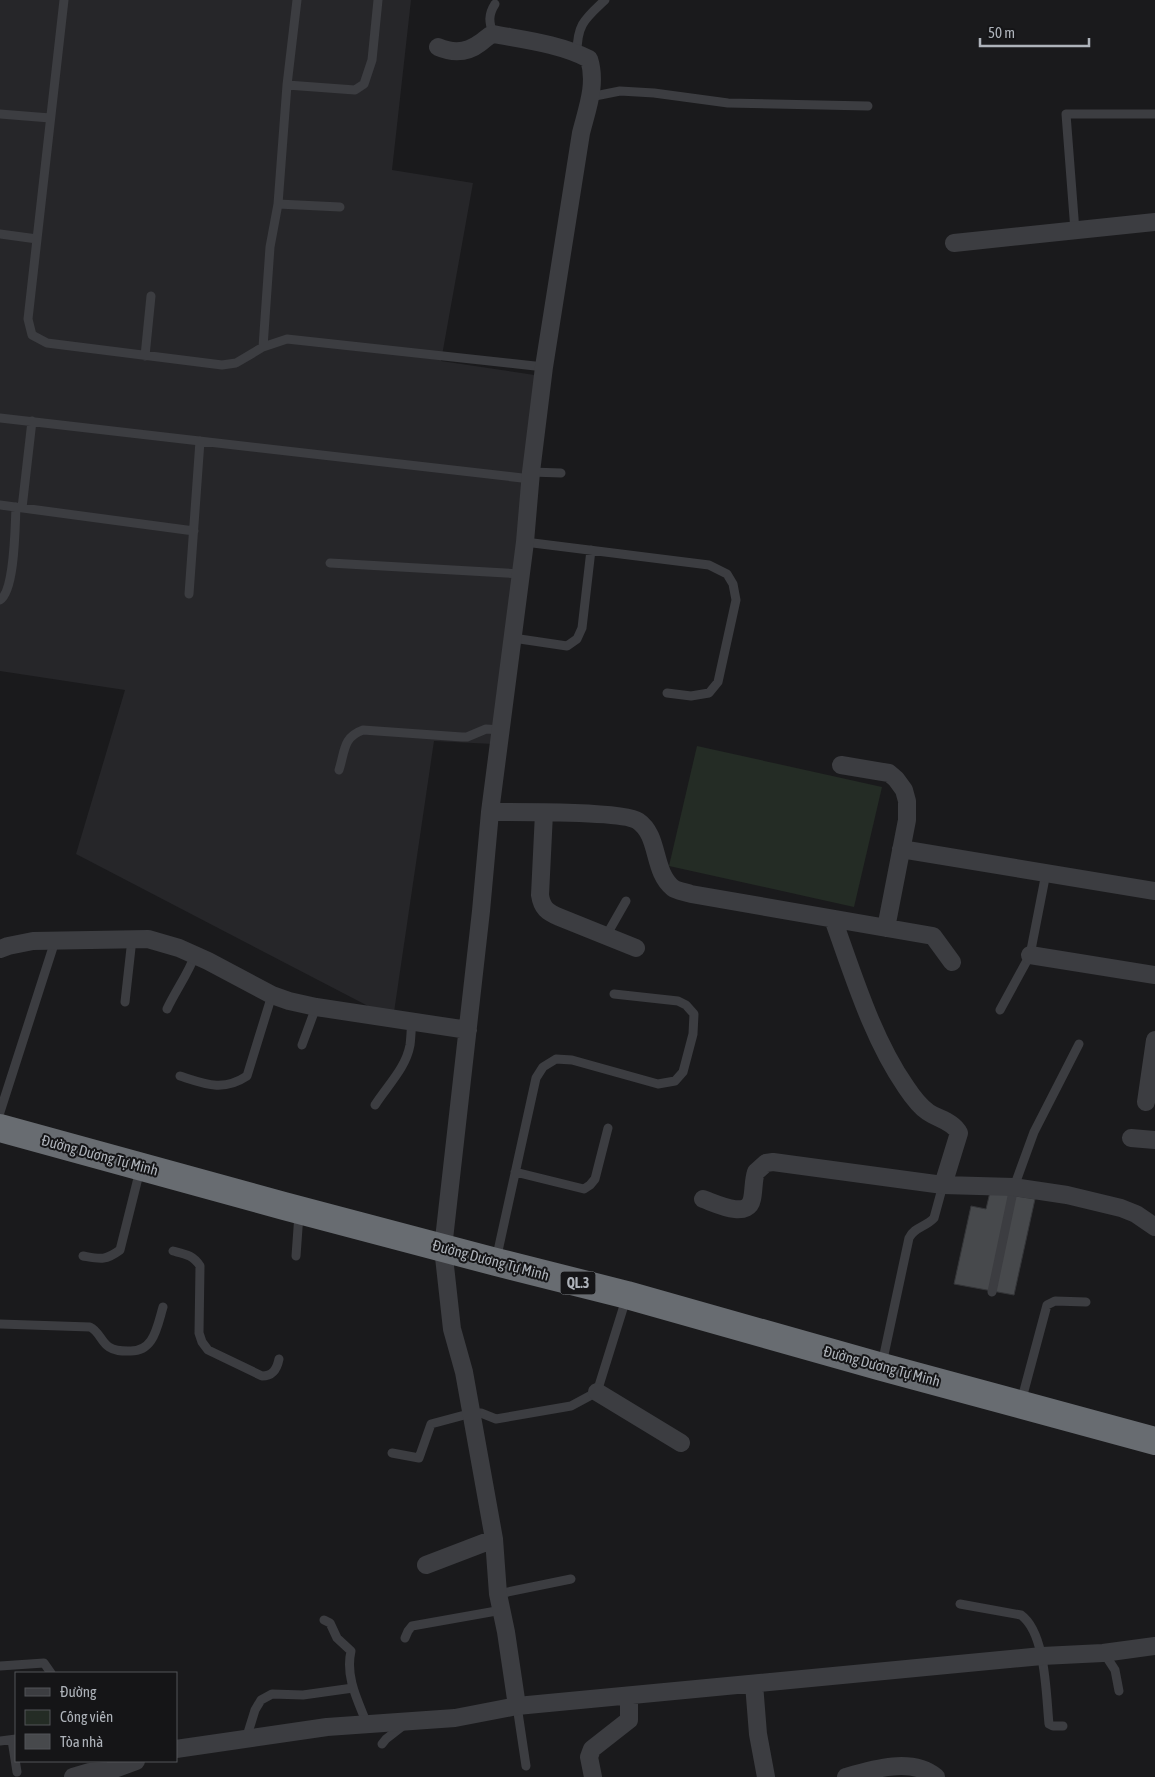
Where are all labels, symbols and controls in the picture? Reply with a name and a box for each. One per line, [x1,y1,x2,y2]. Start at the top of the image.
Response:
scale bar [980,15,1089,47]
text: 50 m [988,24,1015,41]
street label: Đường Dương Tự Minh [40,1131,160,1179]
street label: Đường Dương Tự Minh [431,1236,551,1284]
road number: QL.3 [560,1272,596,1295]
street label: Đường Dương Tự Minh [822,1342,942,1390]
legend [15,1672,178,1762]
text: Đường [60,1683,97,1700]
text: Công viên [60,1708,113,1725]
text: Tòa nhà [60,1733,103,1750]

